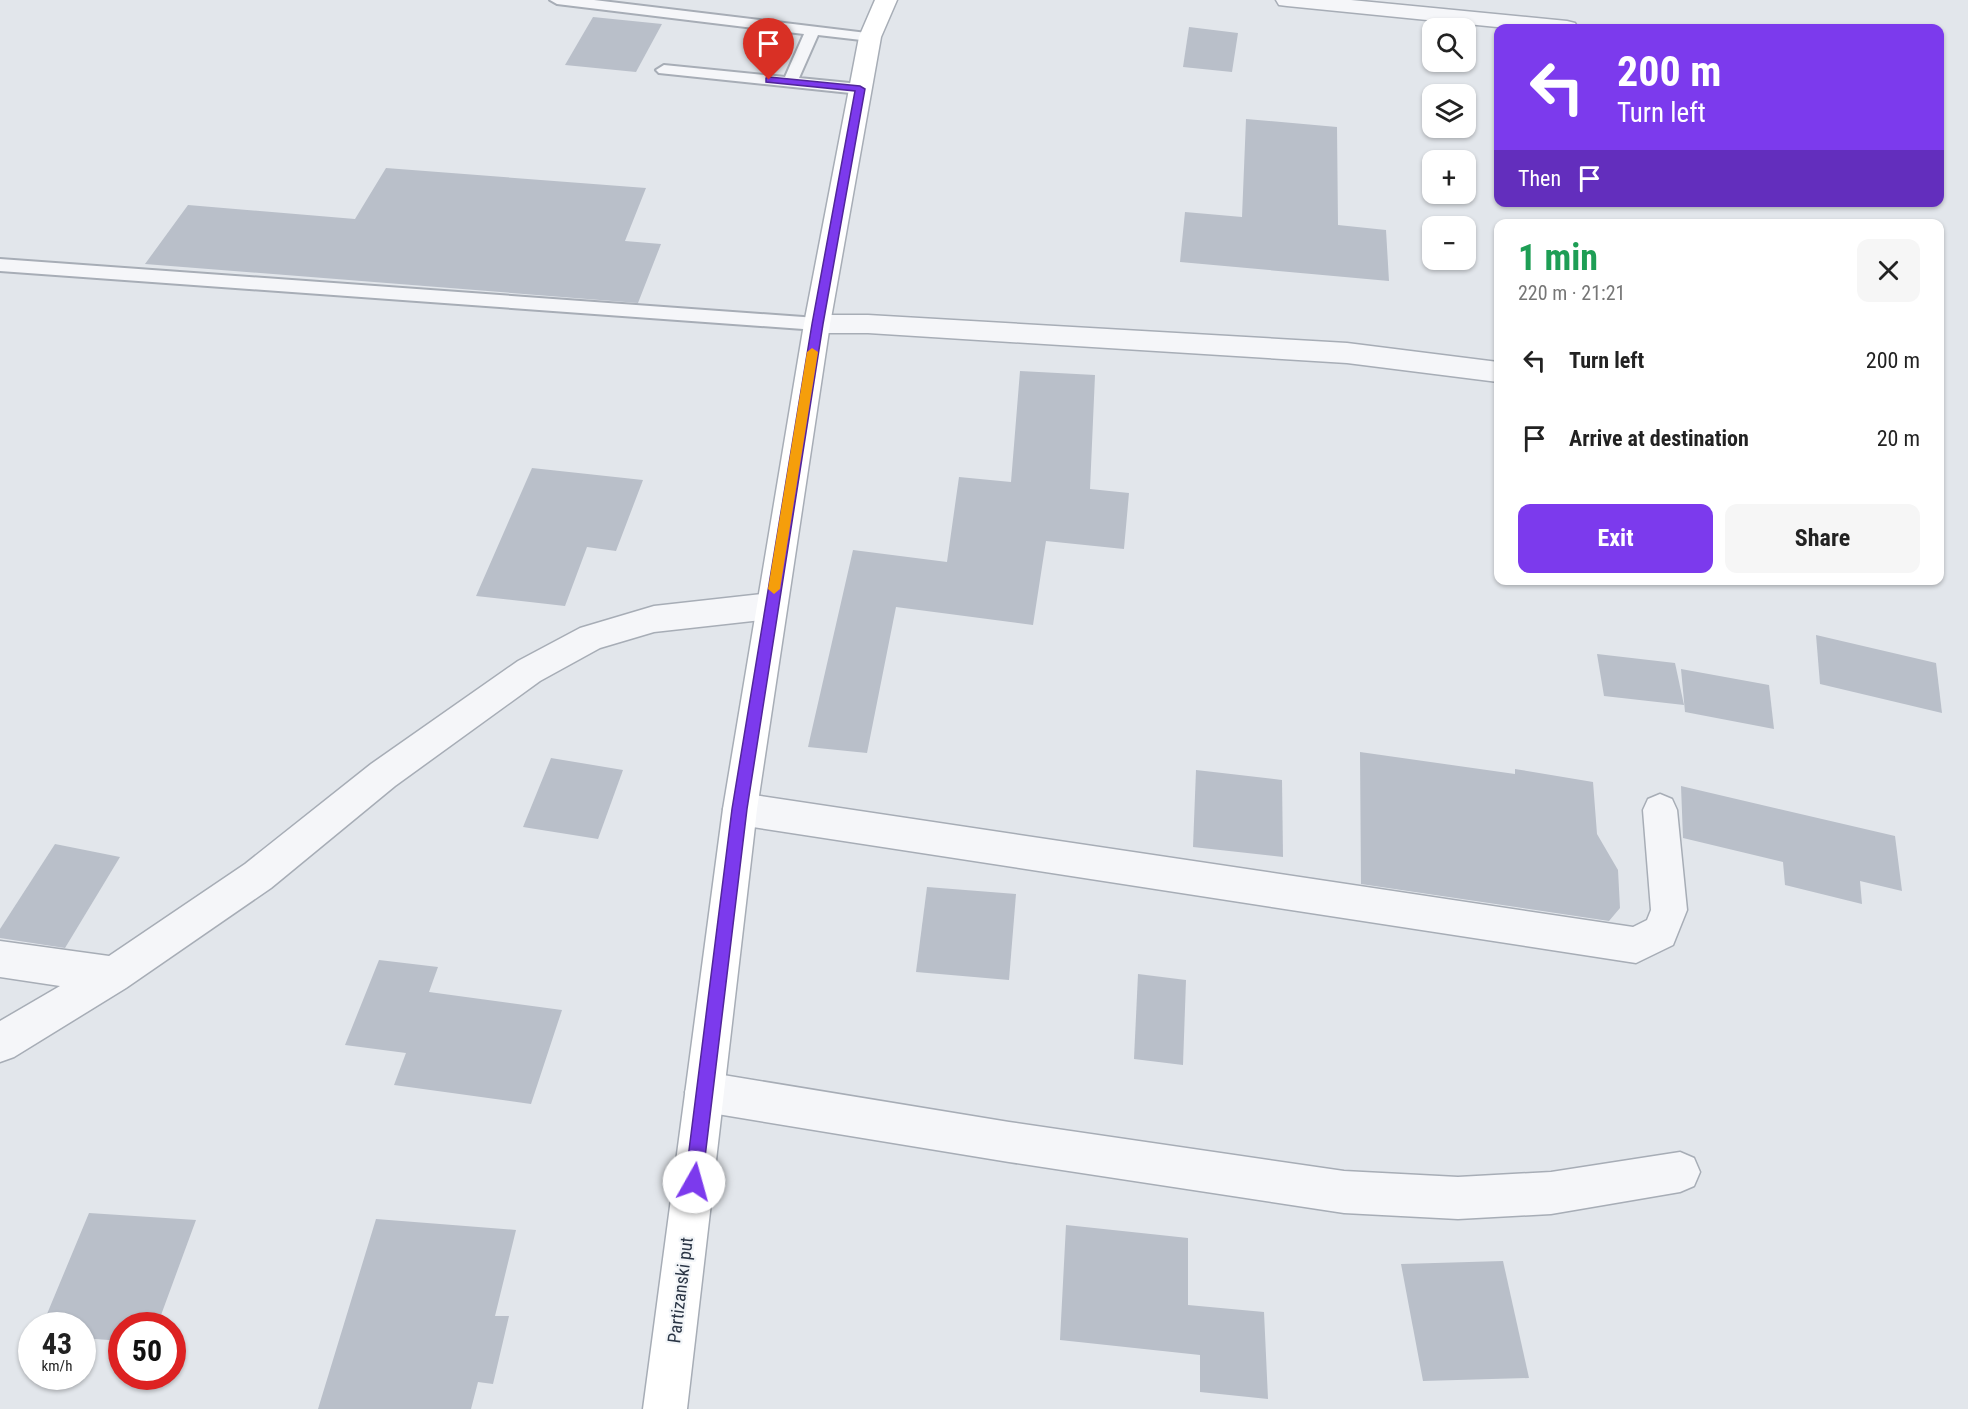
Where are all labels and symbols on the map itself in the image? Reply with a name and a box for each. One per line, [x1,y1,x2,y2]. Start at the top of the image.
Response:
pin [743,18,794,80]
position arrow [662,1150,726,1214]
street label: Partizanski put [663,1236,697,1344]
speed limit sign: 50 [108,1312,186,1390]

